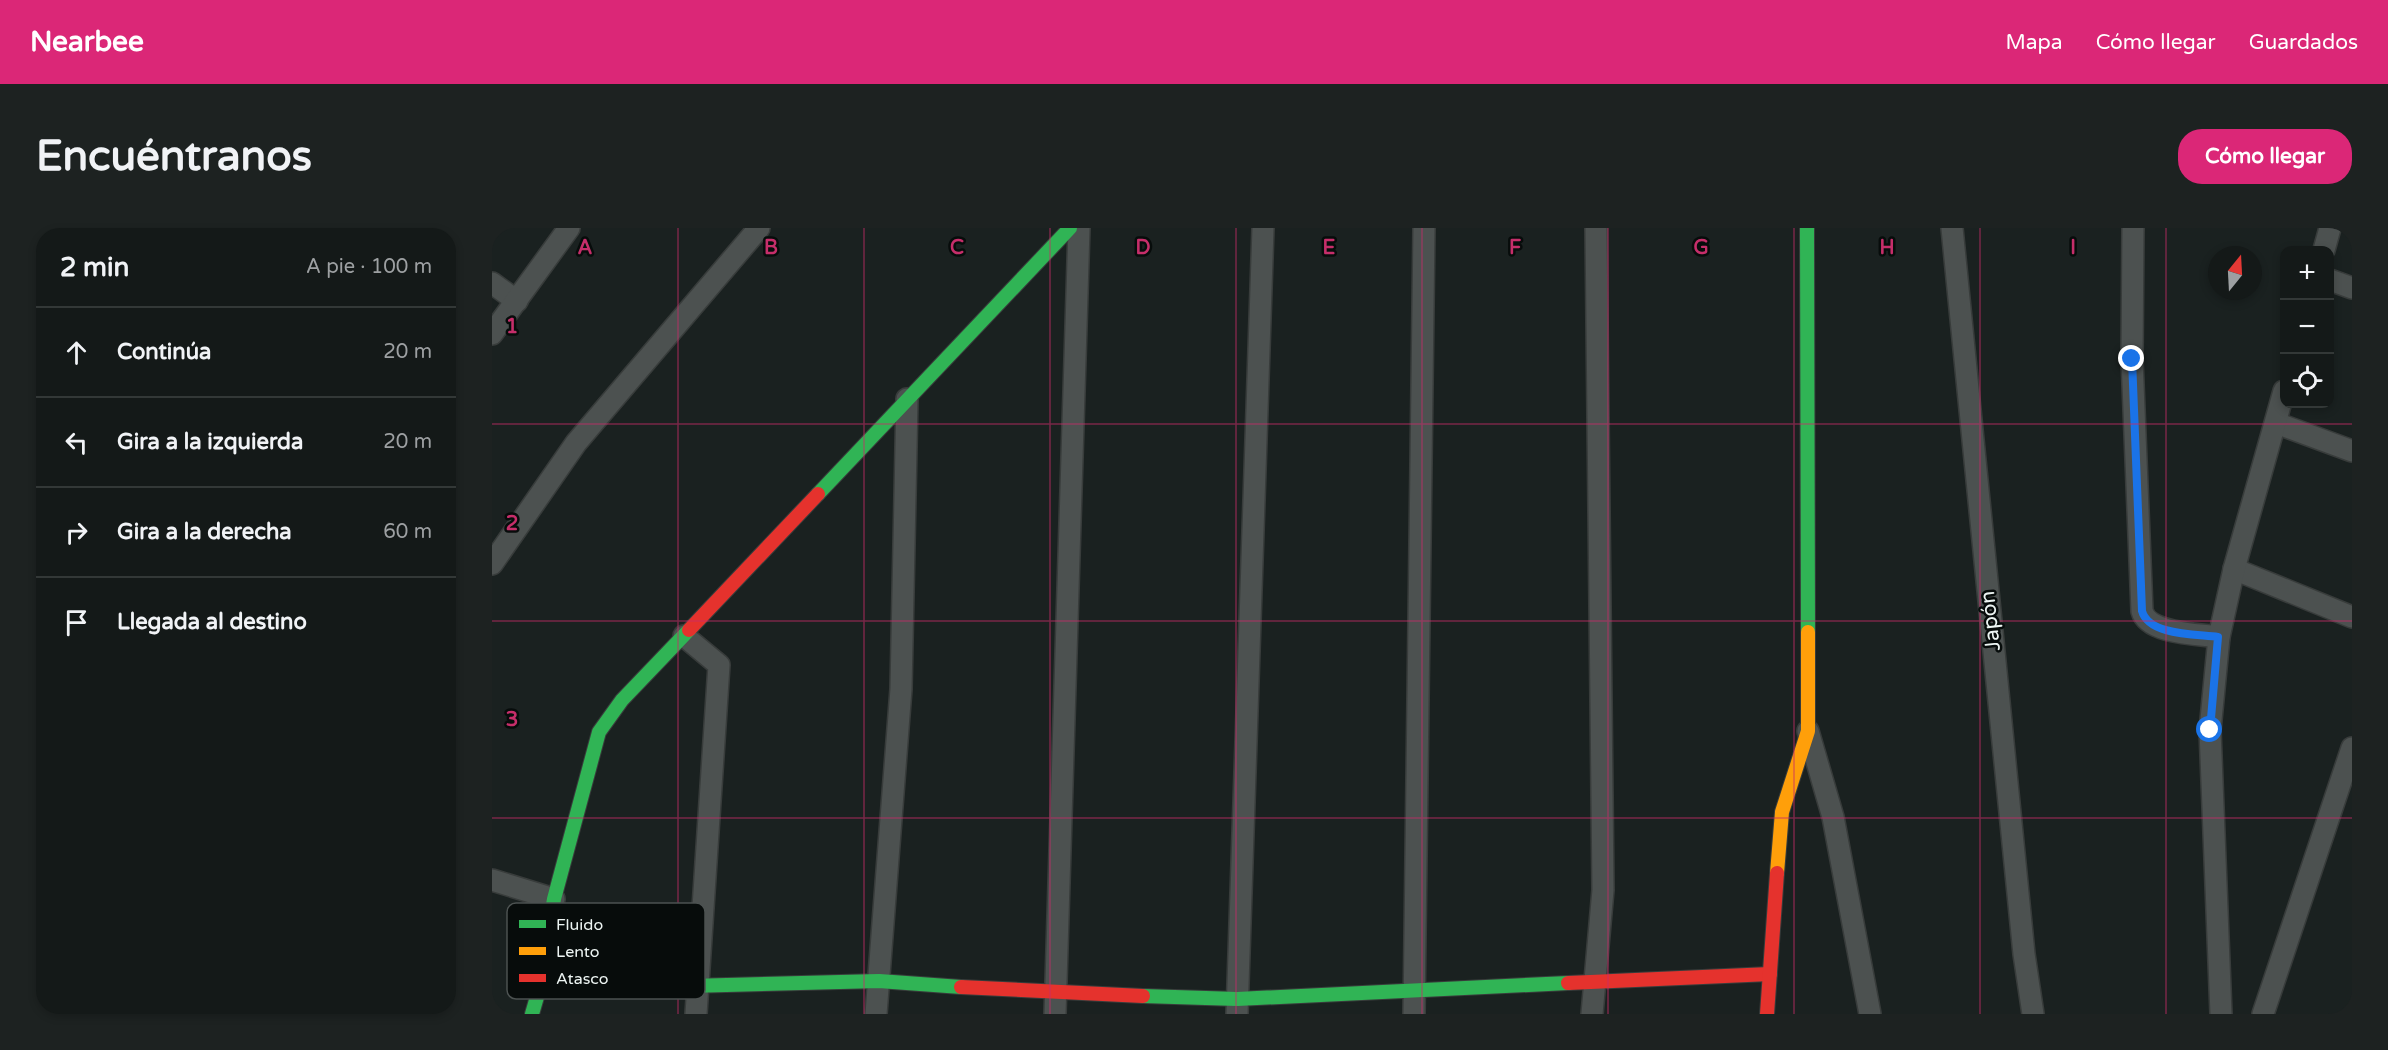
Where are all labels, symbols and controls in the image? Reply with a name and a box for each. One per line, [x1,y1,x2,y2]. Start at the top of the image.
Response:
text: Nearbee [30,25,144,59]
text: Mapa [2005,30,2063,55]
text: Cómo llegar [2096,30,2216,55]
text: Guardados [2249,30,2358,55]
button: Cómo llegar [2178,129,2352,184]
text: Encuéntranos [36,131,312,182]
text: A [578,236,593,260]
text: B [764,236,778,260]
text: C [950,236,964,260]
text: D [1135,236,1151,260]
text: E [1323,236,1336,260]
text: F [1509,236,1521,260]
text: G [1693,236,1709,260]
text: H [1879,236,1895,260]
text: I [2070,236,2076,260]
north arrow [2208,246,2262,300]
map controls [2280,246,2334,408]
button: + [2280,246,2334,300]
text: 2 min [60,252,129,283]
text: A pie · 100 m [306,255,432,279]
button: − [2280,300,2334,354]
text: 1 [506,315,518,339]
icon: ahead [60,336,93,369]
text: Continúa [117,339,211,365]
text: 20 m [383,340,432,364]
route end [2118,345,2144,371]
button: locate [2280,354,2334,408]
icon: left [60,426,93,459]
text: Gira a la izquierda [117,429,303,455]
text: 20 m [383,430,432,454]
text: 2 [506,512,518,536]
icon: right [60,516,93,549]
text: Gira a la derecha [117,519,292,545]
text: 60 m [383,520,432,544]
street label: Japón [1975,590,2006,652]
icon: arrive [60,606,93,639]
text: Llegada al destino [117,609,307,635]
text: 3 [506,708,518,732]
route start [2196,716,2222,742]
legend [507,903,705,999]
text: Fluido [556,915,603,935]
text: Lento [556,942,600,962]
text: Atasco [556,969,609,989]

